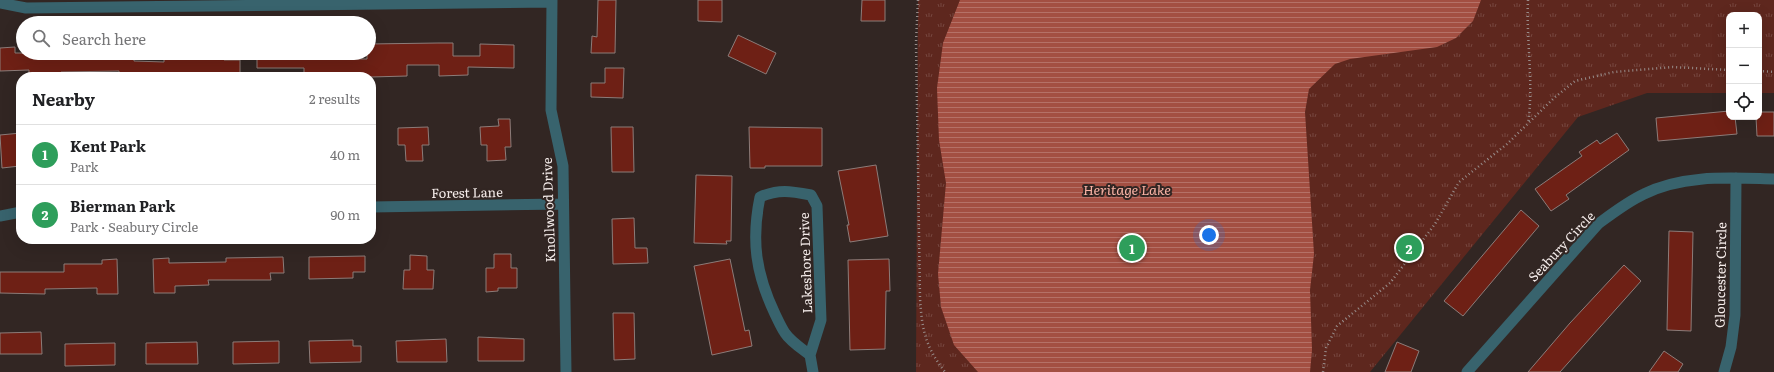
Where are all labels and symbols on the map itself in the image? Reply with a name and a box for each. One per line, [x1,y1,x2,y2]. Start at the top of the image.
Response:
street label: Knollwood Drive [537,157,559,263]
water label: Heritage Lake [1083,179,1171,199]
street label: Forest Lane [431,182,503,202]
street label: Seabury Circle [1523,206,1599,285]
street label: Lakeshore Drive [794,212,816,314]
street label: Gloucester Circle [1710,222,1730,328]
your location [1199,225,1219,245]
pin: 1 [1119,233,1145,263]
pin: 2 [1396,233,1422,263]

